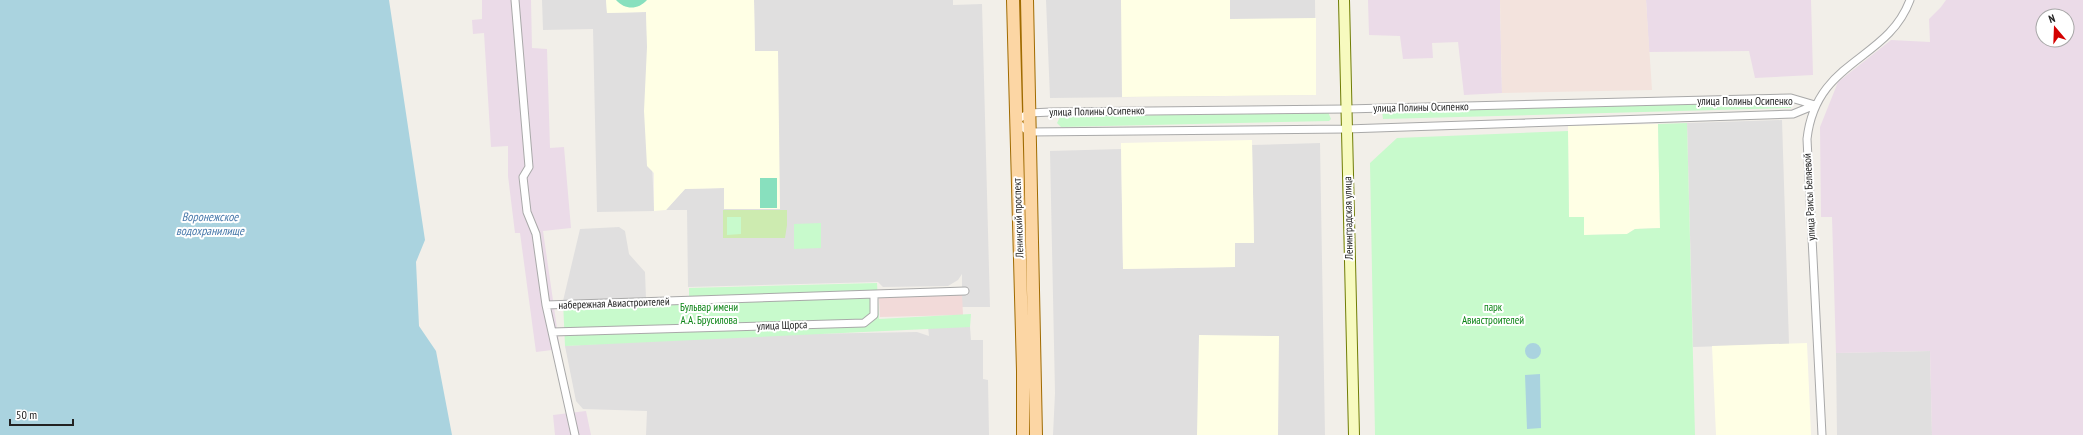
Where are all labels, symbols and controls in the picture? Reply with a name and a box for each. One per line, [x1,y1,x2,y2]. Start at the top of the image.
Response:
north arrow [2035,8,2075,48]
text: N [2047,11,2057,26]
street label: улица Полины Осипенко [1697,94,1793,108]
street label: улица Полины Осипенко [1373,99,1469,115]
street label: улица Полины Осипенко [1049,103,1145,119]
street label: улица Раисы Беляевой [1800,153,1818,241]
street label: Ленинградская улица [1340,176,1356,261]
street label: Ленинский проспект [1010,177,1026,259]
water label: Воронежское водохранилище [176,209,245,238]
street label: набережная Авиастроителей [558,294,670,312]
park label: Бульвар имени А.А. Брусилова [680,300,738,327]
park label: парк Авиастроителей [1462,300,1524,327]
street label: улица Щорса [756,317,808,333]
scale bar [10,401,73,427]
text: 50 m [16,407,37,422]

